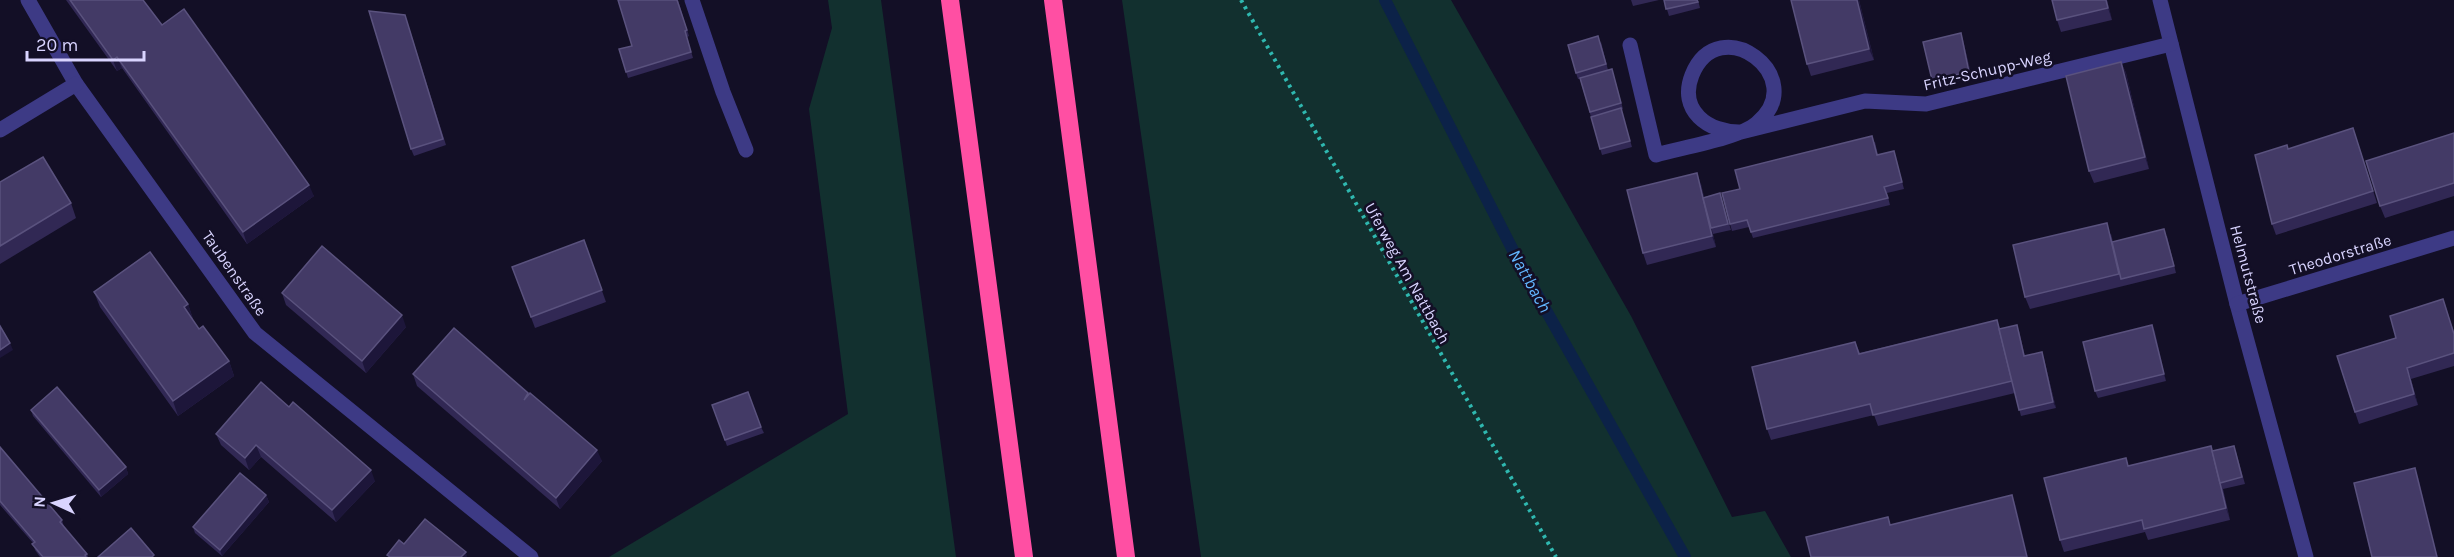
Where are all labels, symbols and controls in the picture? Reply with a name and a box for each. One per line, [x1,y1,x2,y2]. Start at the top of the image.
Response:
scale bar [27,24,144,62]
text: 20 m [36,34,78,56]
street label: Fritz-Schupp-Weg [1921,47,2053,94]
street label: Uferweg Am Nattbach [1361,199,1454,347]
street label: Helmutstraße [2226,223,2271,325]
street label: Taubenstraße [198,227,271,319]
street label: Theodorstraße [2287,230,2393,279]
water label: Nattbach [1504,245,1556,317]
north arrow [24,473,84,533]
text: N [30,496,49,508]

